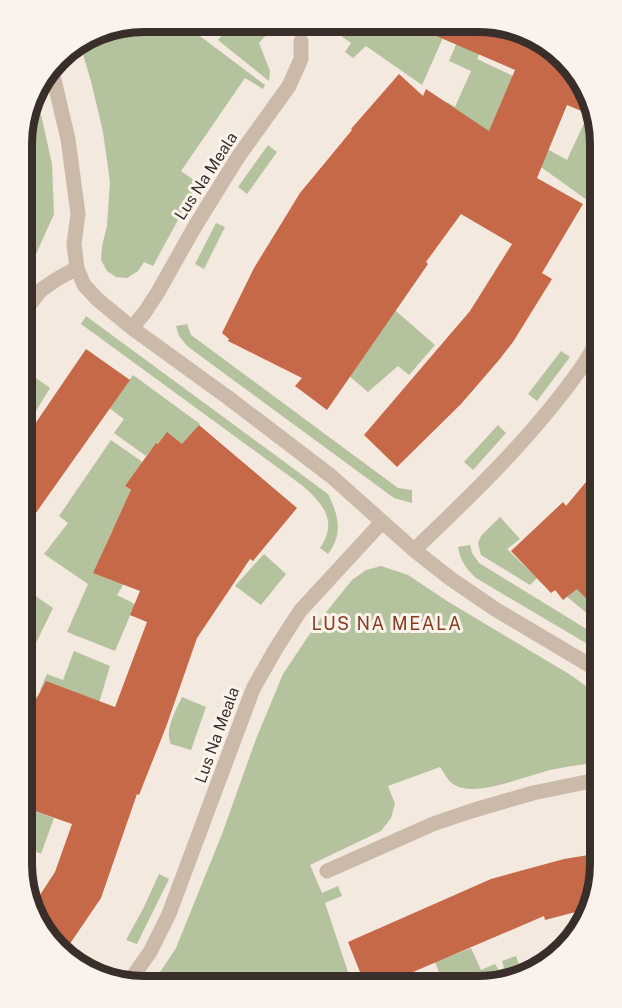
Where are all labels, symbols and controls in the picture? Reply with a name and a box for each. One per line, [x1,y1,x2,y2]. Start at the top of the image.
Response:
street label: Lus Na Meala [171,129,241,223]
district label: LUS NA MEALA [312,613,462,634]
street label: Lus Na Meala [191,684,243,786]

